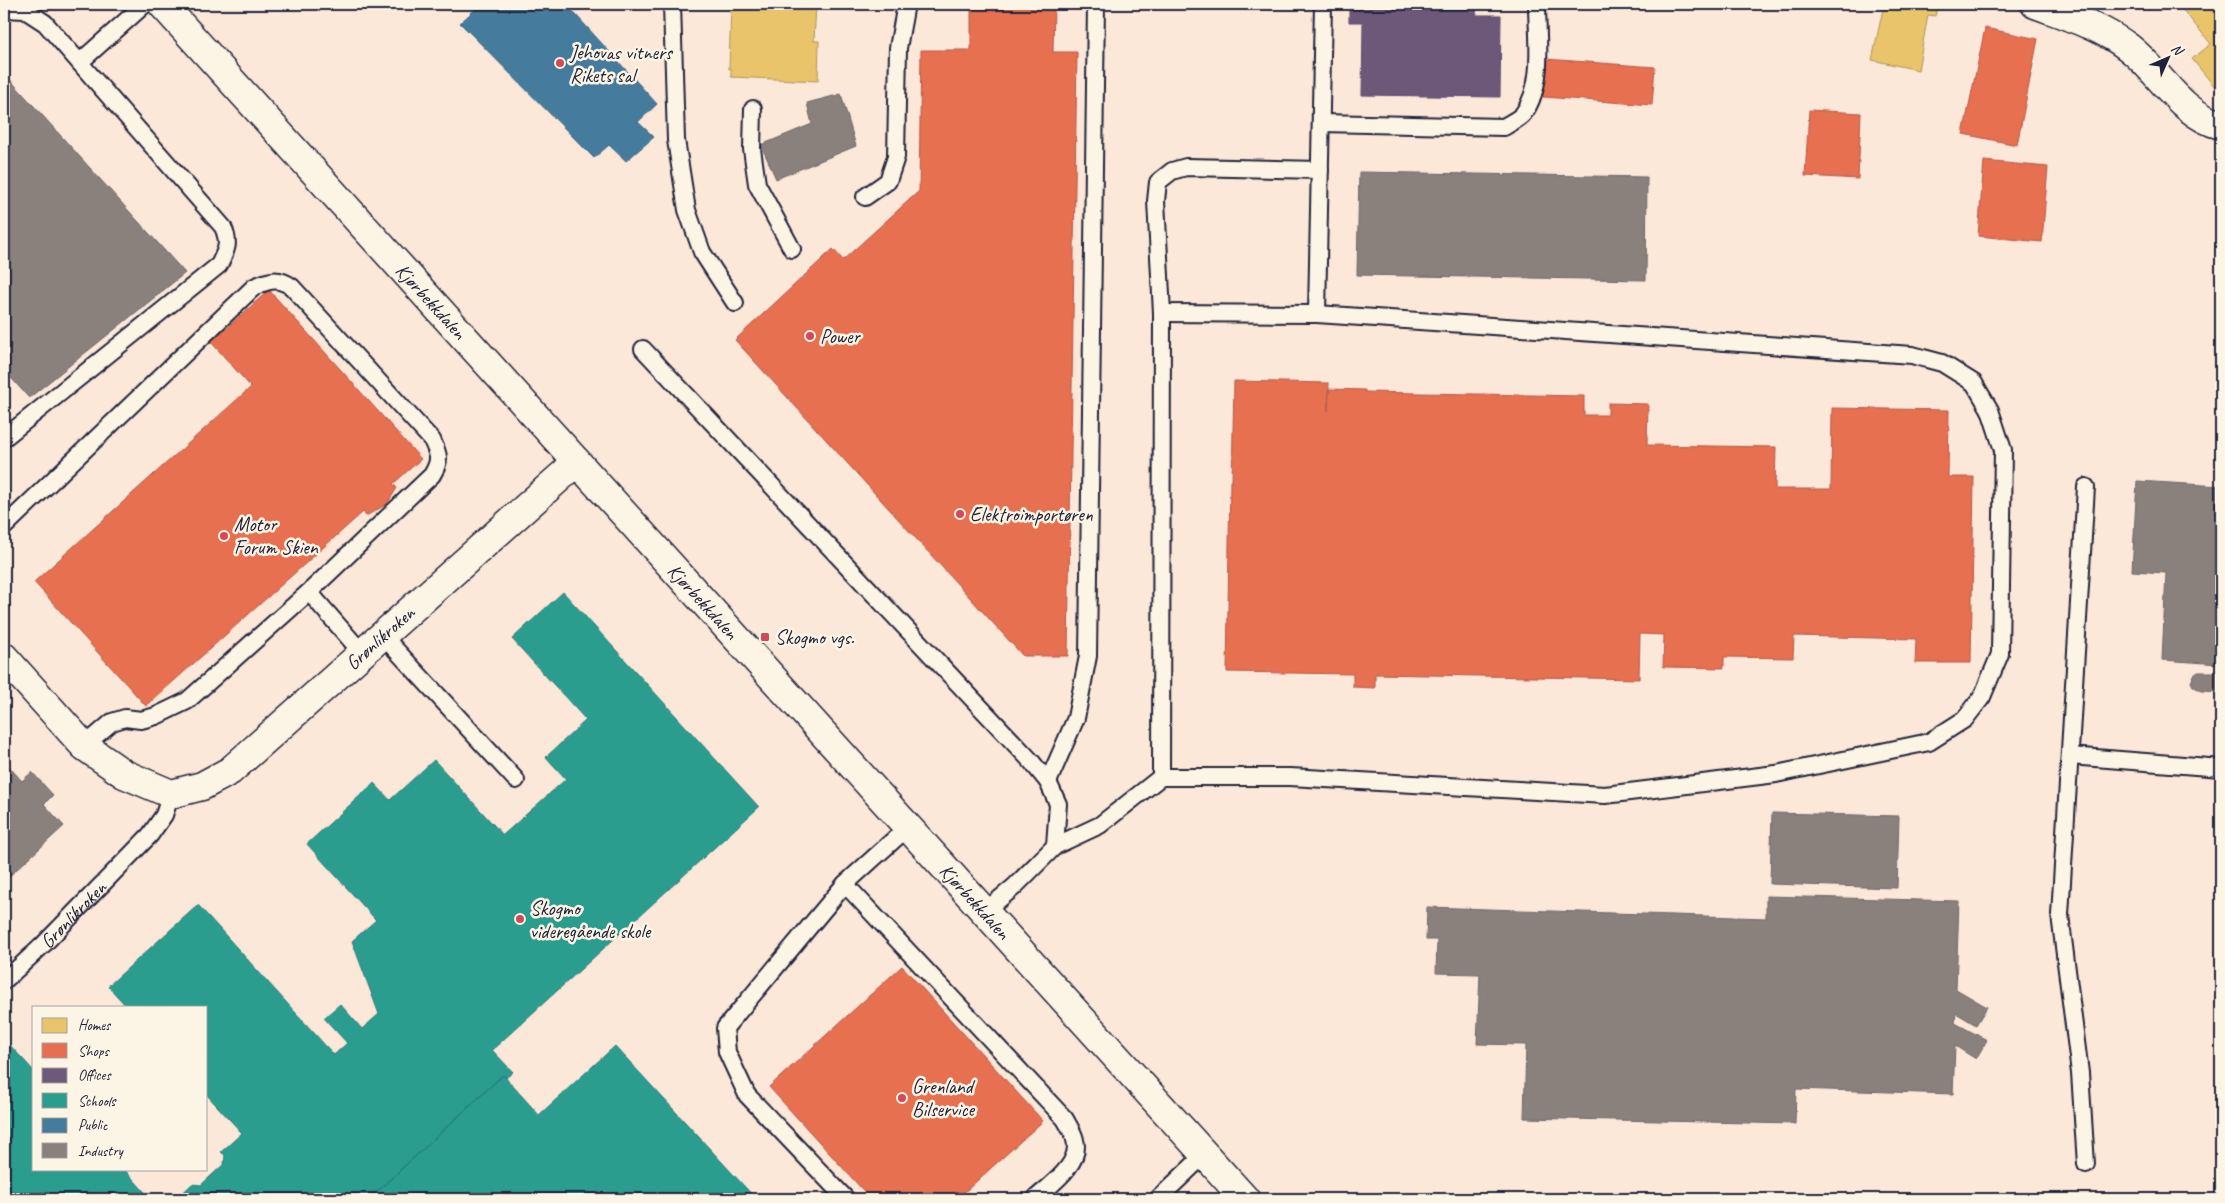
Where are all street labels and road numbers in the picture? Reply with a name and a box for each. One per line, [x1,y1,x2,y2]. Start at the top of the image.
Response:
street label: Kjørbekkdalen [390,258,472,345]
street label: Kjørbekkdalen [662,558,744,645]
street label: Grønlikroken [340,600,421,675]
street label: Kjørbekkdalen [934,859,1016,946]
street label: Grønlikroken [35,875,112,954]

